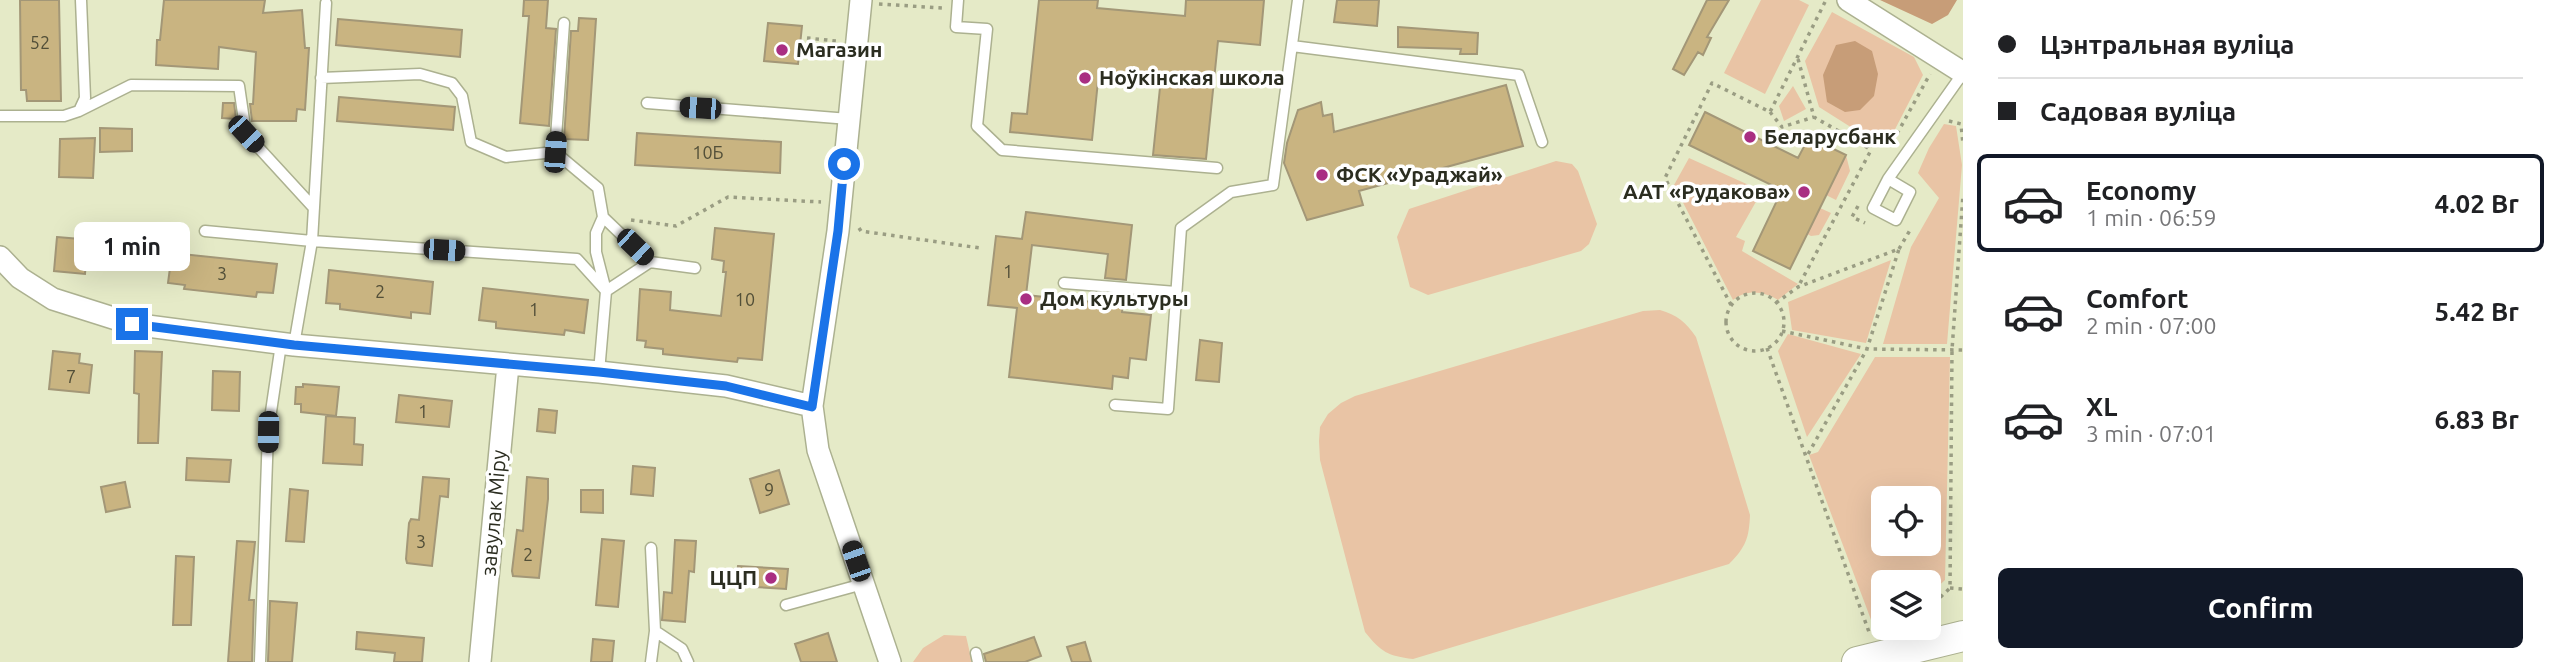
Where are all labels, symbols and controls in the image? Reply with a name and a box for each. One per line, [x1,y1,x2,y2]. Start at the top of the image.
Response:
text: Цэнтральная вуліца [2040,30,2294,59]
house number: 52 [30,32,50,52]
place label: Магазин [796,37,882,61]
marker: Магазин [774,42,790,58]
place label: Ноўкінская школа [1099,65,1285,89]
marker: Ноўкінская школа [1077,70,1093,86]
car [679,96,722,120]
text: Садовая вуліца [2040,97,2236,126]
car [224,111,269,157]
place label: Беларусбанк [1764,124,1896,148]
marker: Беларусбанк [1742,129,1758,145]
car [544,130,567,174]
house number: 10Б [692,142,724,162]
route start [828,148,860,180]
place label: ФСК «Ураджай» [1336,162,1503,186]
marker: ФСК «Ураджай» [1314,167,1330,183]
icon: car [2002,172,2065,235]
text: Economy [2086,176,2196,205]
place label: ААТ «Рудакова» [1623,179,1790,203]
marker: ААТ «Рудакова» [1796,184,1812,200]
text: 4.02 Br [2435,189,2519,218]
text: 1 min · 06:59 [2086,205,2217,230]
callout: 1 min [74,222,190,272]
car [613,225,658,269]
text: 1 min [103,234,161,259]
car [423,238,466,262]
house number: 1 [1003,261,1013,281]
house number: 3 [217,263,227,283]
icon: car [2002,280,2065,343]
house number: 2 [375,281,385,301]
text: Comfort [2086,284,2189,313]
place label: Дом культуры [1040,286,1189,310]
house number: 10 [735,289,755,309]
marker: Дом культуры [1018,291,1034,307]
text: 5.42 Br [2435,297,2519,326]
house number: 1 [529,299,539,319]
route end [116,308,148,340]
text: 2 min · 07:00 [2086,313,2217,338]
house number: 7 [66,366,76,386]
icon: car [2002,388,2065,451]
text: XL [2086,392,2117,421]
house number: 1 [418,401,428,421]
text: 6.83 Br [2435,405,2519,434]
car [258,411,279,453]
text: 3 min · 07:01 [2086,421,2217,446]
street label: завулак Міру [476,449,510,577]
house number: 9 [764,479,774,499]
map controls [1871,486,1941,640]
button: locate [1871,486,1941,556]
house number: 3 [416,531,426,551]
car [840,538,873,584]
house number: 2 [523,544,533,564]
place label: ЦЦП [710,565,757,589]
button: Confirm [1998,568,2523,648]
marker: ЦЦП [763,570,779,586]
button: layers [1871,570,1941,640]

